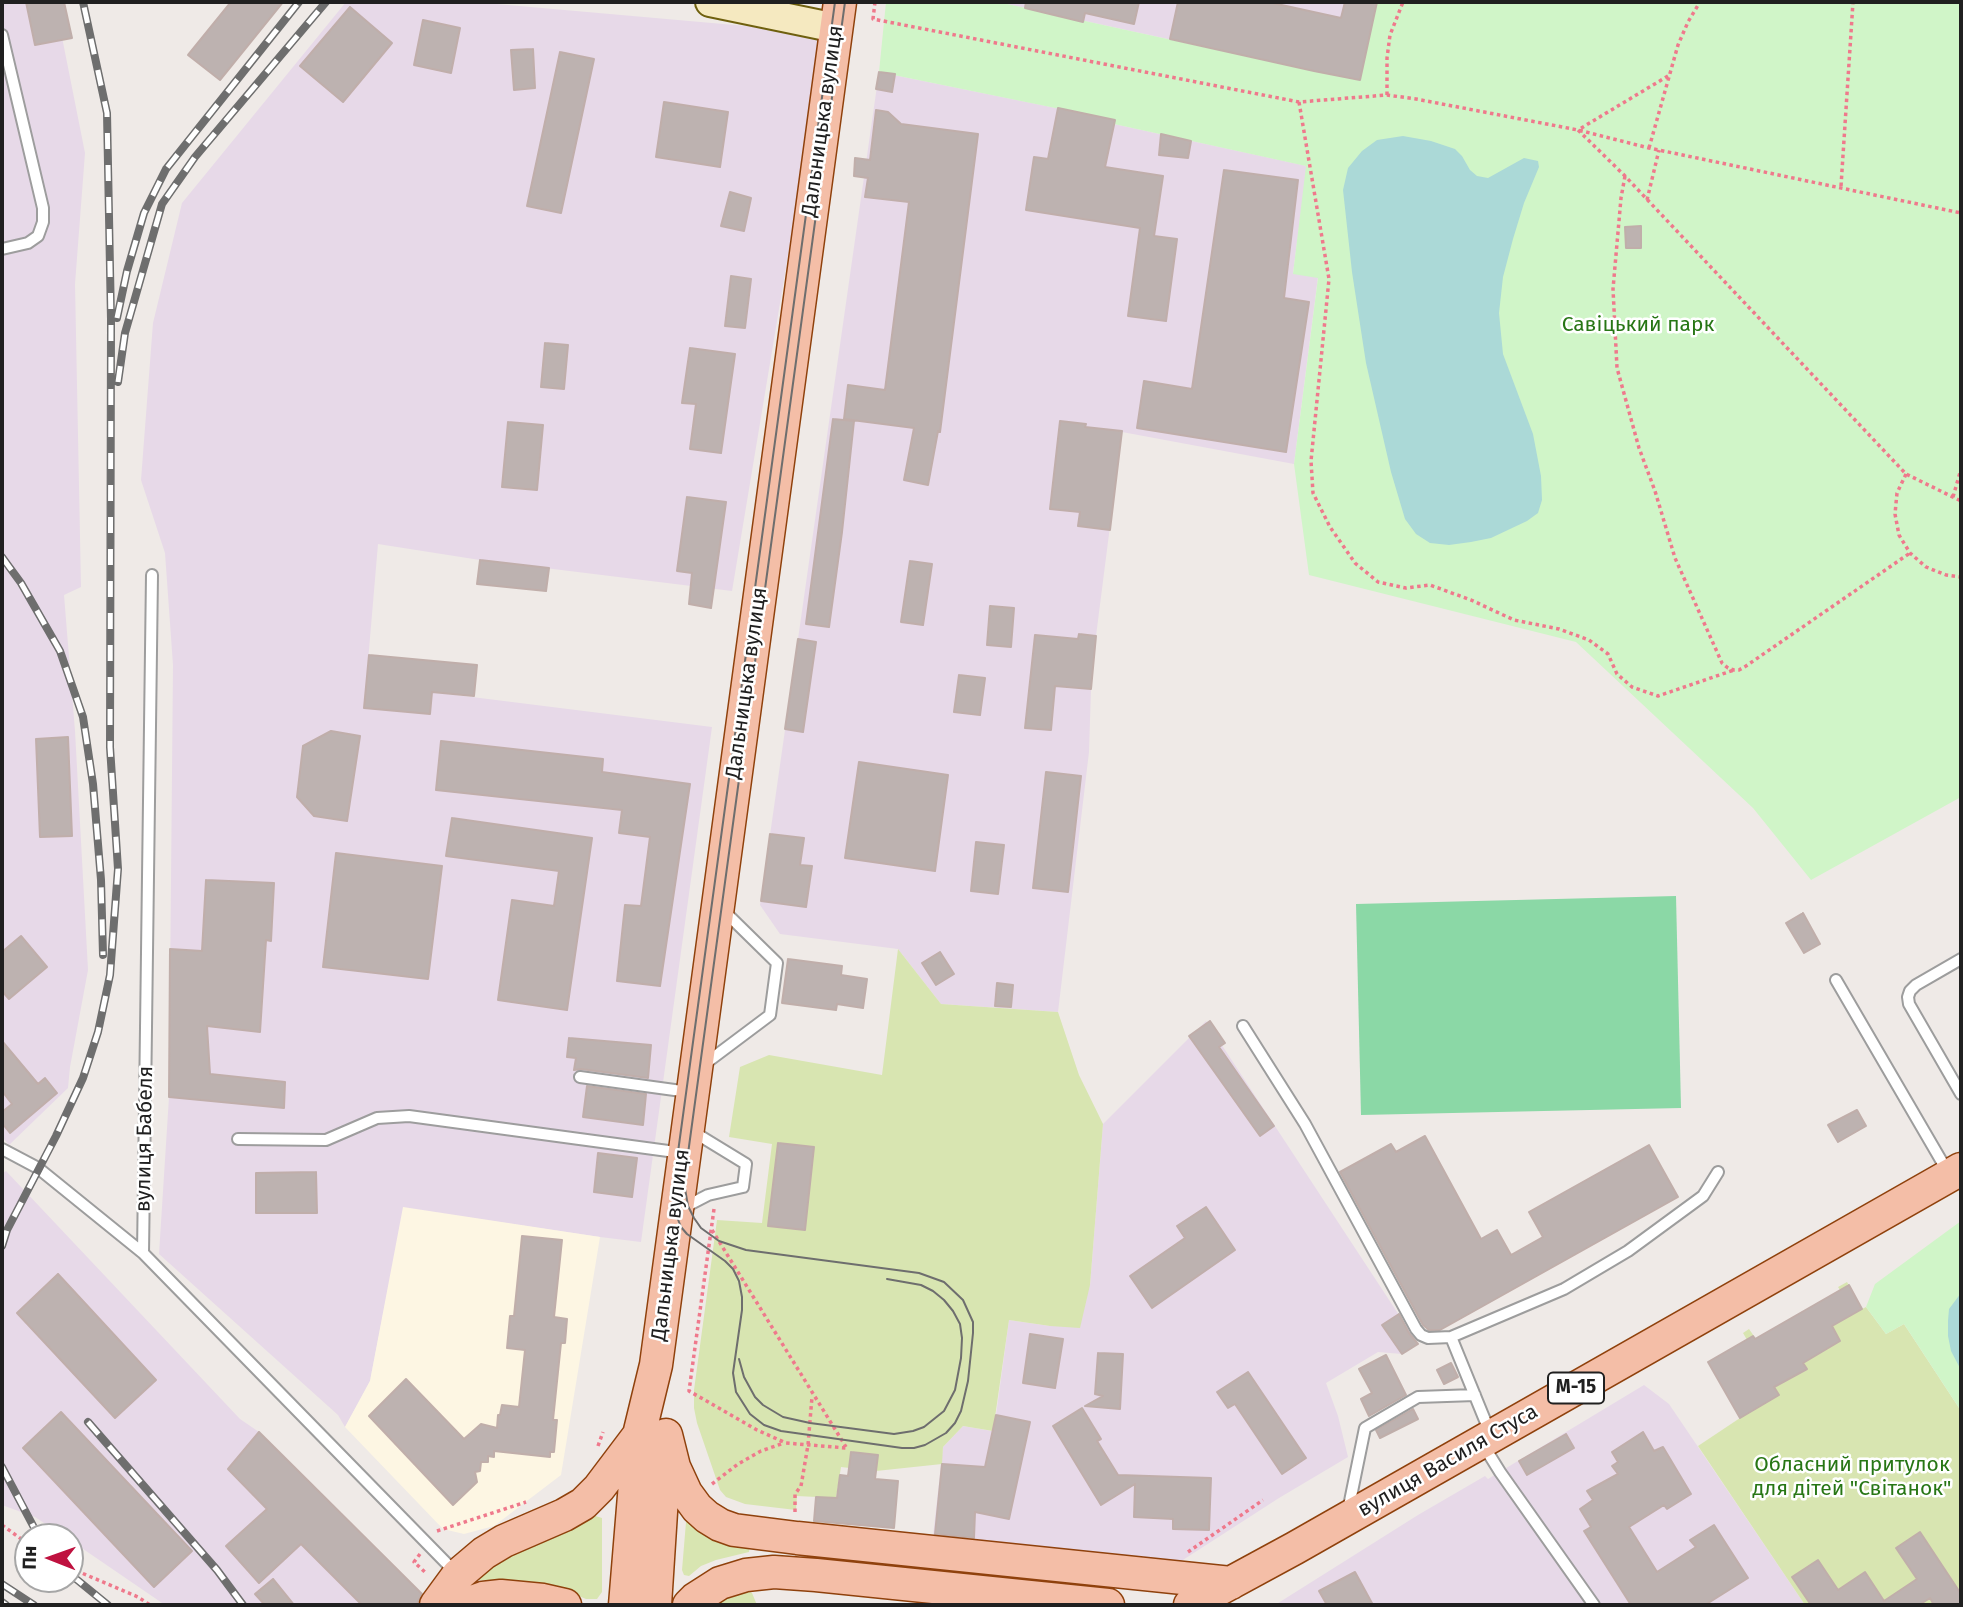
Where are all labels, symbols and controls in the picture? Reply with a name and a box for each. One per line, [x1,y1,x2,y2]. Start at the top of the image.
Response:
street label: Дальницька вулиця [797,24,849,218]
park label: Савіцький парк [1562,312,1714,338]
street label: Дальницька вулиця [721,586,773,780]
street label: вулиця Бабеля [131,1066,159,1212]
street label: Дальницька вулиця [647,1148,695,1342]
road number: М-15 [1548,1372,1604,1404]
street label: вулиця Василя Стуса [1354,1399,1542,1523]
park label: Обласний притулок для дітей "Світанок" [1753,1452,1951,1502]
north arrow [14,1523,84,1593]
text: Пн [18,1546,41,1570]

